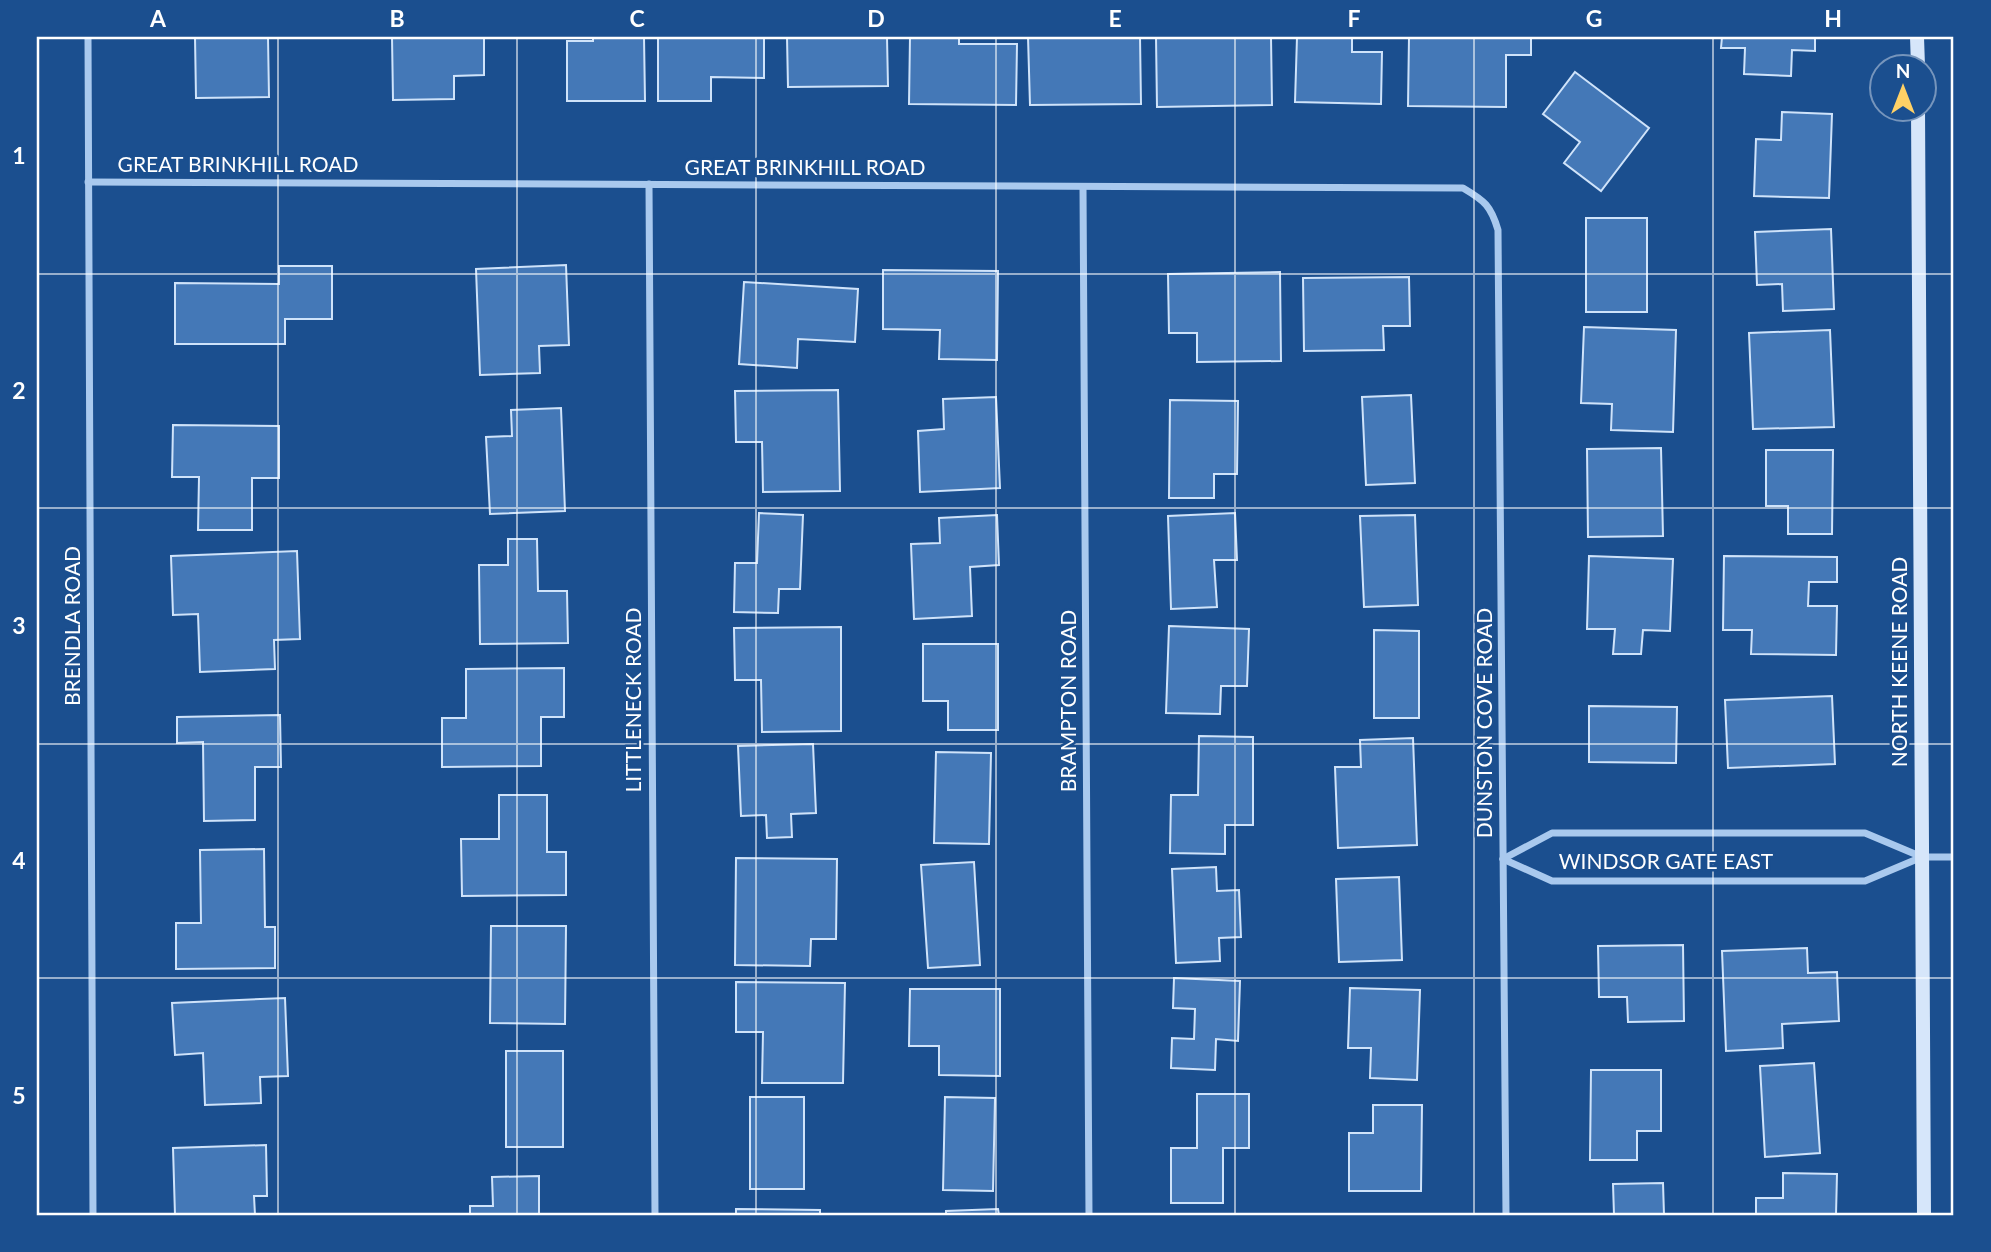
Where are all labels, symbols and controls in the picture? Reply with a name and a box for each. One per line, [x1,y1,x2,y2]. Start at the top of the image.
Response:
text: A [149,4,167,32]
text: B [389,4,405,32]
text: C [629,4,645,32]
text: D [867,4,885,32]
text: E [1108,4,1122,32]
text: F [1347,4,1361,32]
text: G [1586,4,1602,32]
text: H [1824,4,1842,32]
north arrow [1868,52,1938,122]
text: N [1896,59,1910,82]
text: 1 [12,141,26,169]
street label: GREAT BRINKHILL ROAD [118,151,358,176]
street label: GREAT BRINKHILL ROAD [685,154,925,179]
text: 2 [12,376,26,404]
street label: BRENDLA ROAD [59,546,84,706]
street label: NORTH KEENE ROAD [1886,557,1911,767]
street label: LITTLENECK ROAD [620,607,645,793]
street label: DUNSTON COVE ROAD [1471,608,1496,838]
street label: BRAMPTON ROAD [1055,610,1080,792]
text: 3 [12,611,26,639]
text: 4 [12,846,26,874]
street label: WINDSOR GATE EAST [1559,848,1774,873]
text: 5 [12,1081,26,1109]

